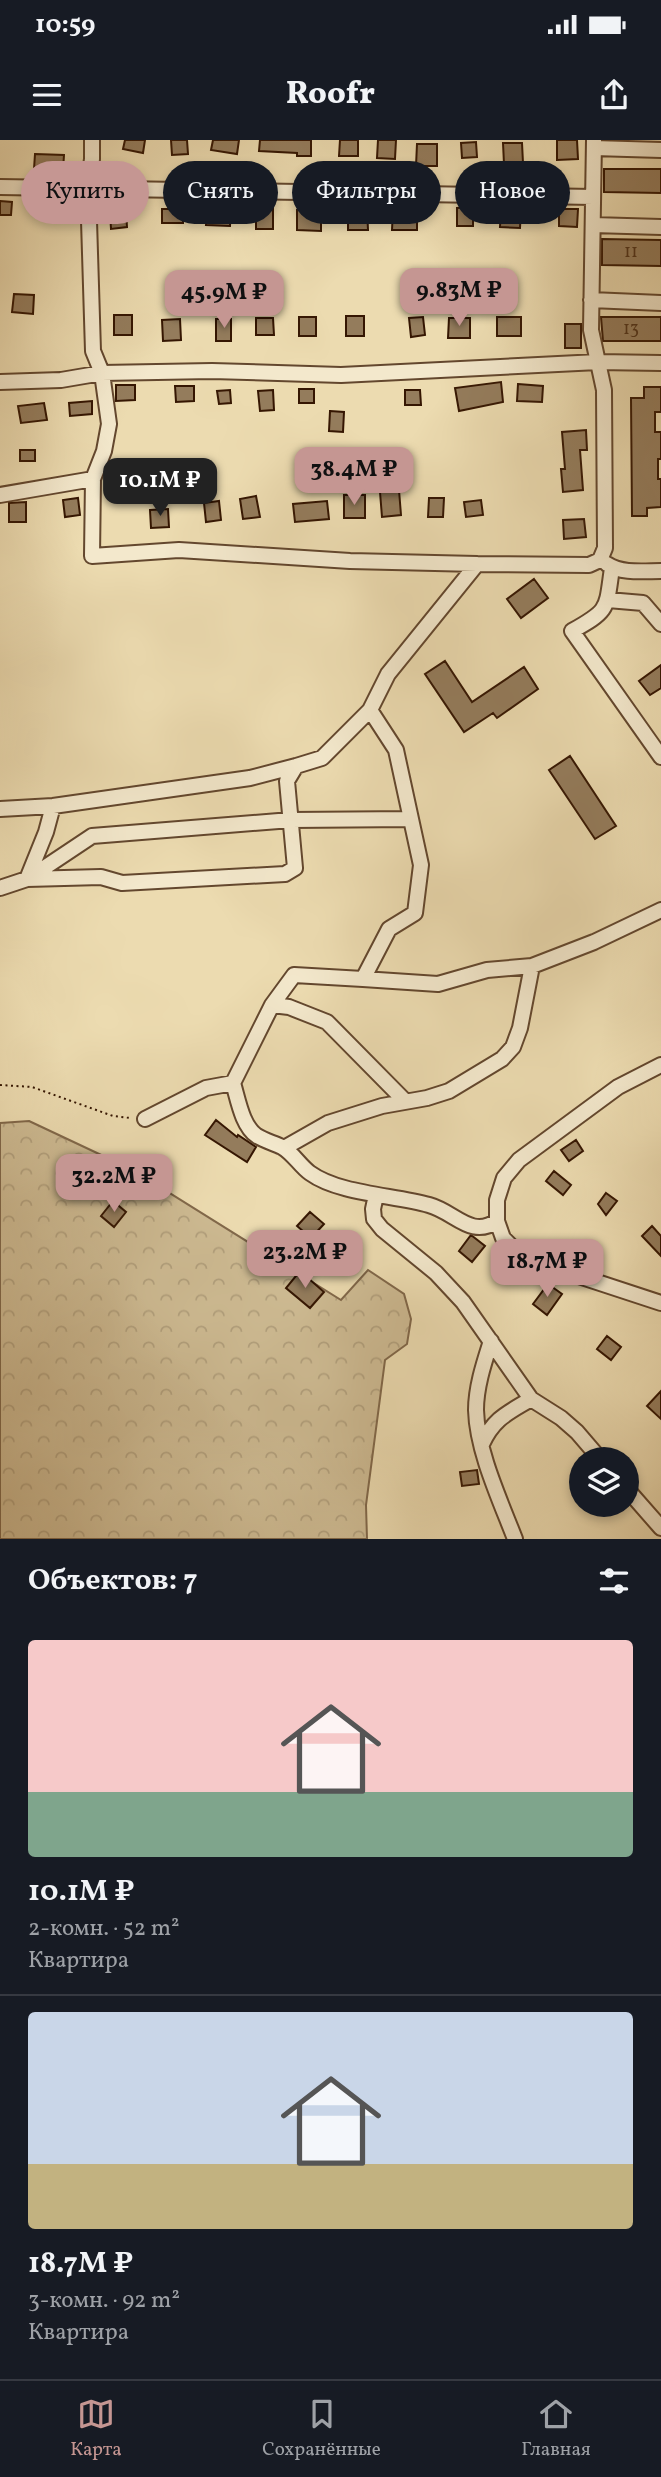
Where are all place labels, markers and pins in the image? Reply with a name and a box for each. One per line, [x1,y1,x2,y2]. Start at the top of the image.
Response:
pin: 9.83M ₽ [394,268,524,328]
pin: 45.9M ₽ [159,270,289,330]
pin: 38.4M ₽ [289,448,419,507]
pin: 10.1M ₽ [95,458,225,518]
pin: 32.2M ₽ [49,1154,179,1214]
pin: 23.2M ₽ [240,1230,370,1290]
pin: 18.7M ₽ [482,1240,612,1299]

